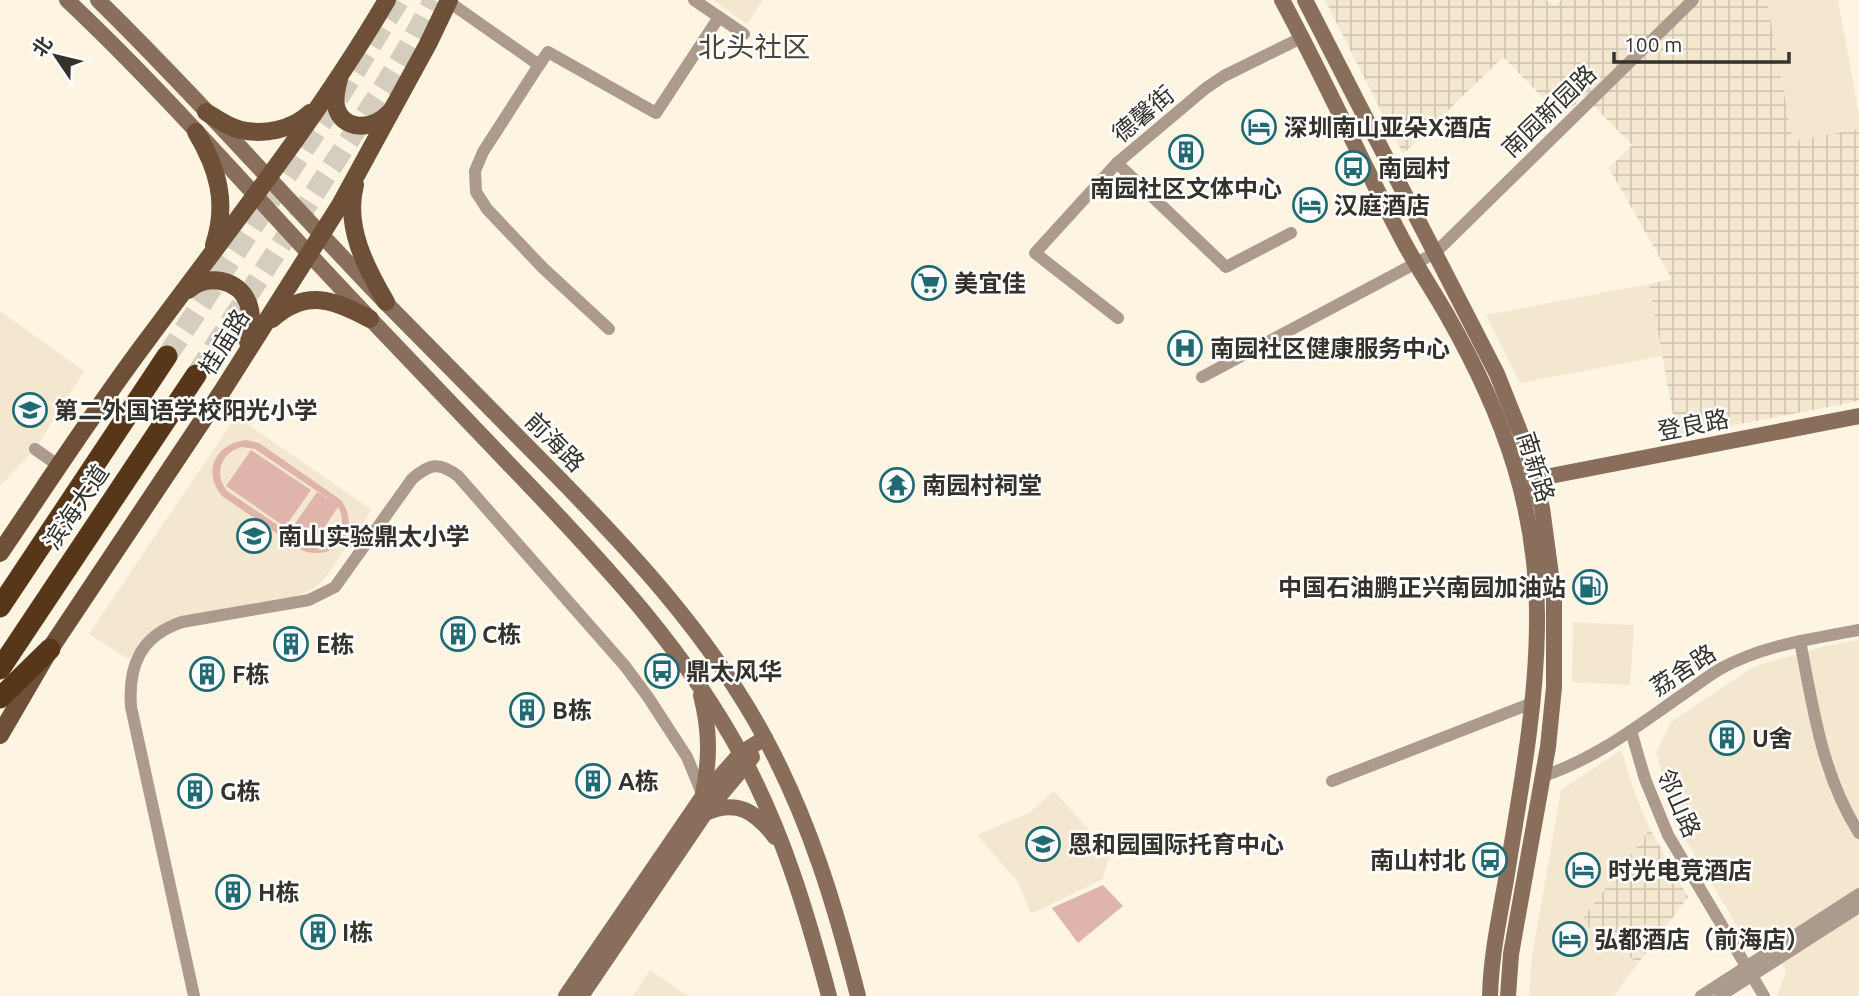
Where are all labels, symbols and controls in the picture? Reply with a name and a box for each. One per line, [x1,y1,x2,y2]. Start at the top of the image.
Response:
north arrow [21,21,91,91]
scale bar [1614,21,1789,65]
district label: 北头社区 [698,31,810,62]
text: 北 [28,32,57,60]
text: 100 m [1624,32,1682,56]
street label: 南园新园路 [1496,60,1602,162]
street label: 德馨街 [1107,81,1179,147]
hotel icon: 深圳南山亚朵X酒店 [1240,108,1278,146]
place label: 深圳南山亚朵X酒店 [1284,114,1492,141]
building icon: 南园社区文体中心 [1167,133,1205,171]
bus stop icon: 南园村 [1334,149,1372,187]
place label: 南园村 [1378,155,1450,182]
place label: 南园社区文体中心 [1090,175,1282,202]
hotel icon: 汉庭酒店 [1291,186,1329,224]
place label: 汉庭酒店 [1334,192,1430,219]
supermarket icon: 美宜佳 [910,264,948,302]
place label: 美宜佳 [954,270,1026,297]
street label: 桂庙路 [193,304,255,380]
hospital icon: 南园社区健康服务中心 [1166,329,1204,367]
place label: 南园社区健康服务中心 [1210,335,1450,362]
school or university icon: 第二外国语学校阳光小学 [11,391,49,429]
place label: 第二外国语学校阳光小学 [54,397,318,424]
street label: 登良路 [1655,405,1731,445]
street label: 前海路 [520,407,590,477]
street label: 南新路 [1513,429,1559,505]
street label: 滨海大道 [38,460,114,554]
temple icon: 南园村祠堂 [878,466,916,504]
place label: 南园村祠堂 [922,472,1042,499]
school or university icon: 南山实验鼎太小学 [235,517,273,555]
place label: 南山实验鼎太小学 [278,523,470,550]
fuel station icon: 中国石油鹏正兴南园加油站 [1571,568,1609,606]
place label: 中国石油鹏正兴南园加油站 [1278,574,1566,601]
building icon: C栋 [439,615,477,653]
place label: C栋 [482,621,521,648]
building icon: E栋 [272,625,310,663]
place label: E栋 [316,631,354,658]
street label: 荔舍路 [1645,639,1721,701]
bus stop icon: 鼎太风华 [643,652,681,690]
building icon: F栋 [188,655,226,693]
place label: 鼎太风华 [686,658,782,685]
place label: F栋 [232,661,270,688]
building icon: B栋 [508,691,546,729]
place label: B栋 [552,697,592,724]
building icon: U舍 [1708,719,1746,757]
place label: U舍 [1752,725,1793,752]
building icon: A栋 [574,762,612,800]
street label: 邻山路 [1652,765,1706,841]
place label: A栋 [618,768,659,795]
building icon: G栋 [176,772,214,810]
place label: G栋 [220,778,261,805]
school or university icon: 恩和园国际托育中心 [1024,825,1062,863]
place label: 恩和园国际托育中心 [1068,831,1284,858]
bus stop icon: 南山村北 [1471,841,1509,879]
place label: 南山村北 [1370,847,1466,874]
hotel icon: 时光电竞酒店 [1564,851,1602,889]
place label: 时光电竞酒店 [1608,857,1752,884]
building icon: H栋 [214,873,252,911]
place label: H栋 [258,879,299,906]
building icon: I栋 [299,913,337,951]
place label: I栋 [342,919,373,946]
hotel icon: 弘都酒店（前海店） [1551,920,1589,958]
place label: 弘都酒店（前海店） [1594,926,1810,953]

